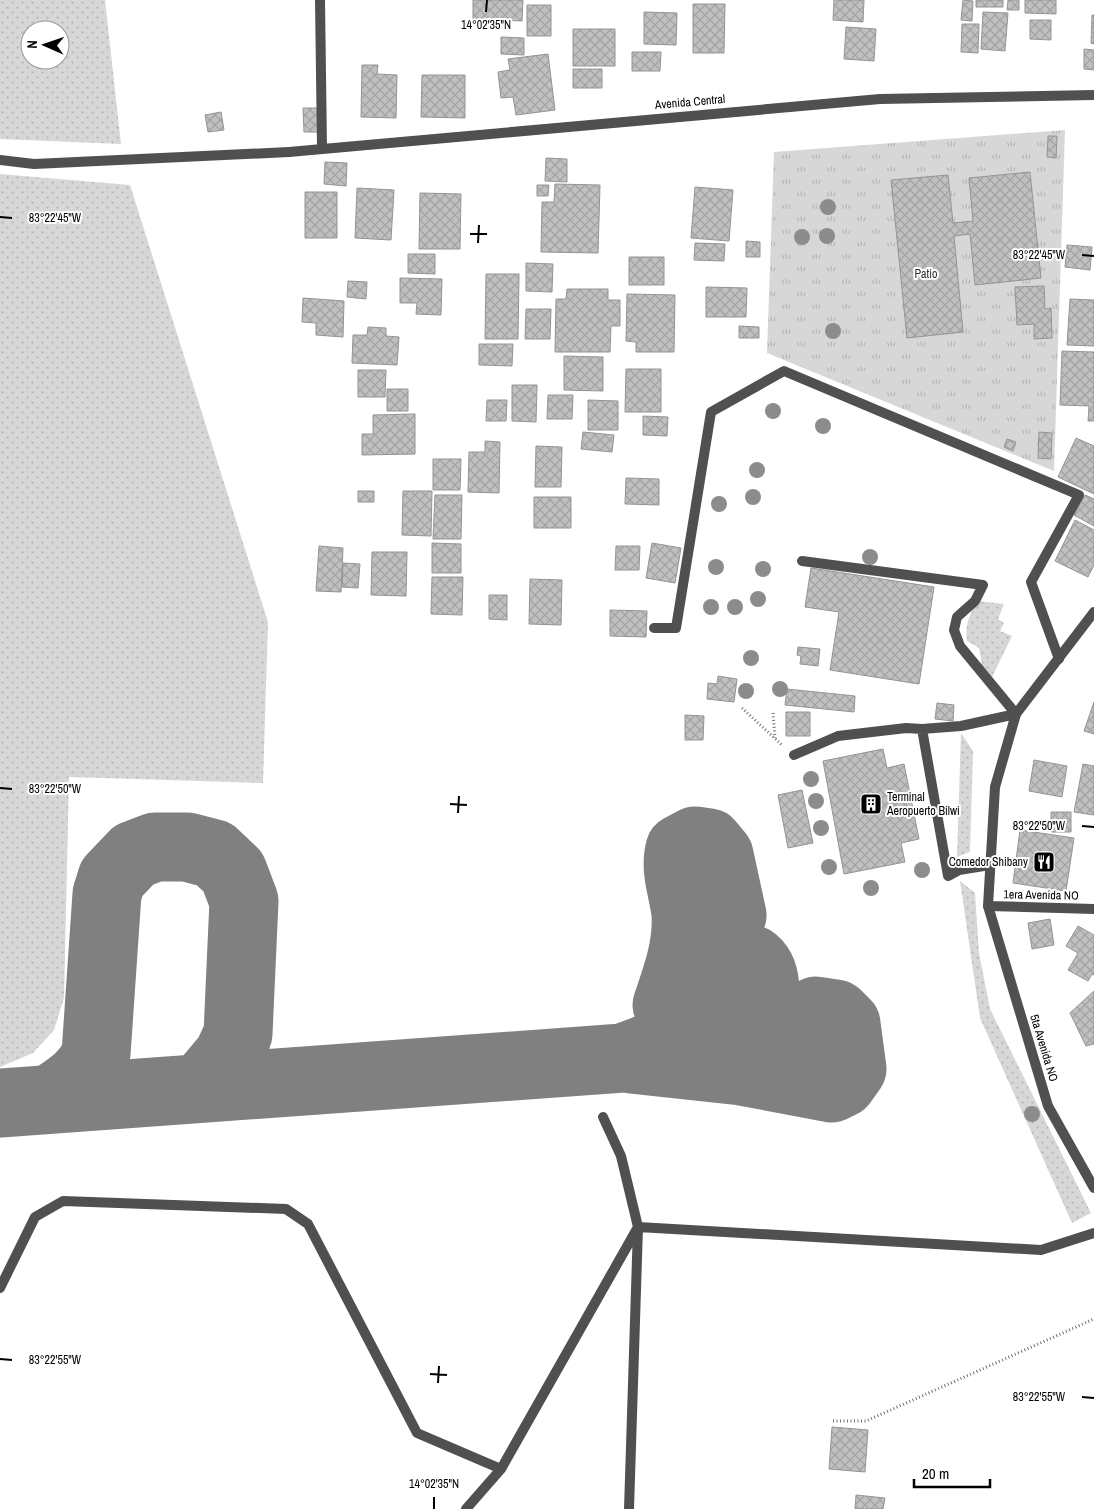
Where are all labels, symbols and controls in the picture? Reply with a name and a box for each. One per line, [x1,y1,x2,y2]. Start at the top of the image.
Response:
text: 14°02'35"N [461,17,511,33]
north arrow [20,20,70,70]
text: N [23,40,41,49]
street label: Avenida Central [653,91,726,113]
text: 83°22'45"W [29,210,82,226]
text: 83°22'45"W [1013,247,1066,263]
park label: Patio [915,266,937,282]
text: 83°22'50"W [29,781,82,797]
place label: Terminal Aeropuerto Bilwi [886,789,960,819]
building icon: Terminal Aeropuerto Bilwi [859,792,883,816]
text: 83°22'50"W [1013,818,1066,834]
restaurant icon: Comedor Shibany [1032,850,1056,874]
place label: Comedor Shibany [949,854,1028,870]
street label: 1era Avenida NO [1003,886,1079,904]
street label: 5ta Avenida NO [1026,1013,1062,1084]
text: 83°22'55"W [29,1352,82,1368]
text: 83°22'55"W [1013,1389,1066,1405]
scale bar [914,1456,990,1488]
text: 20 m [922,1463,949,1484]
text: 14°02'35"N [409,1476,459,1492]

